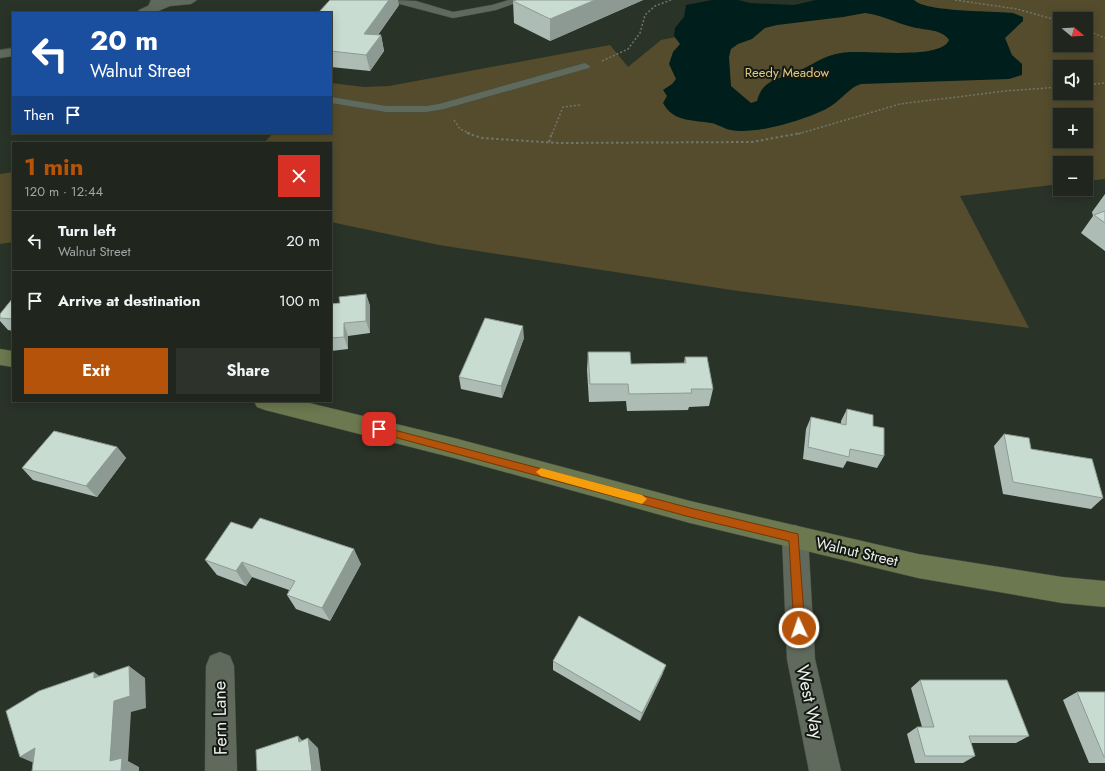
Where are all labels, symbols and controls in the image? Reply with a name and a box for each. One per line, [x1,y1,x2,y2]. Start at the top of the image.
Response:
north arrow [1053,12,1093,52]
map controls [1053,12,1093,196]
text: 20 m [90,20,158,61]
icon: left [24,28,76,80]
text: Walnut Street [90,58,190,84]
button: sound [1053,60,1093,100]
park label: Reedy Meadow [745,63,829,82]
text: Then [24,104,54,126]
icon: arrive [62,104,84,126]
button: + [1053,108,1093,148]
text: 1 min [24,149,84,184]
button: close [278,155,320,197]
button: − [1053,156,1093,196]
text: 120 m · 12:44 [24,182,103,201]
text: Turn left [58,220,116,242]
icon: left [24,230,46,252]
text: 20 m [286,230,320,252]
text: Walnut Street [58,242,131,261]
icon: arrive [24,290,46,312]
text: Arrive at destination [58,290,200,312]
text: 100 m [279,290,320,312]
button: Exit [24,348,168,394]
button: Share [176,348,320,394]
pin [362,412,396,446]
icon: arrive [368,418,390,440]
street label: Walnut Street [814,532,901,572]
position arrow [778,607,820,649]
street label: West Way [789,663,831,742]
street label: Fern Lane [206,681,234,755]

